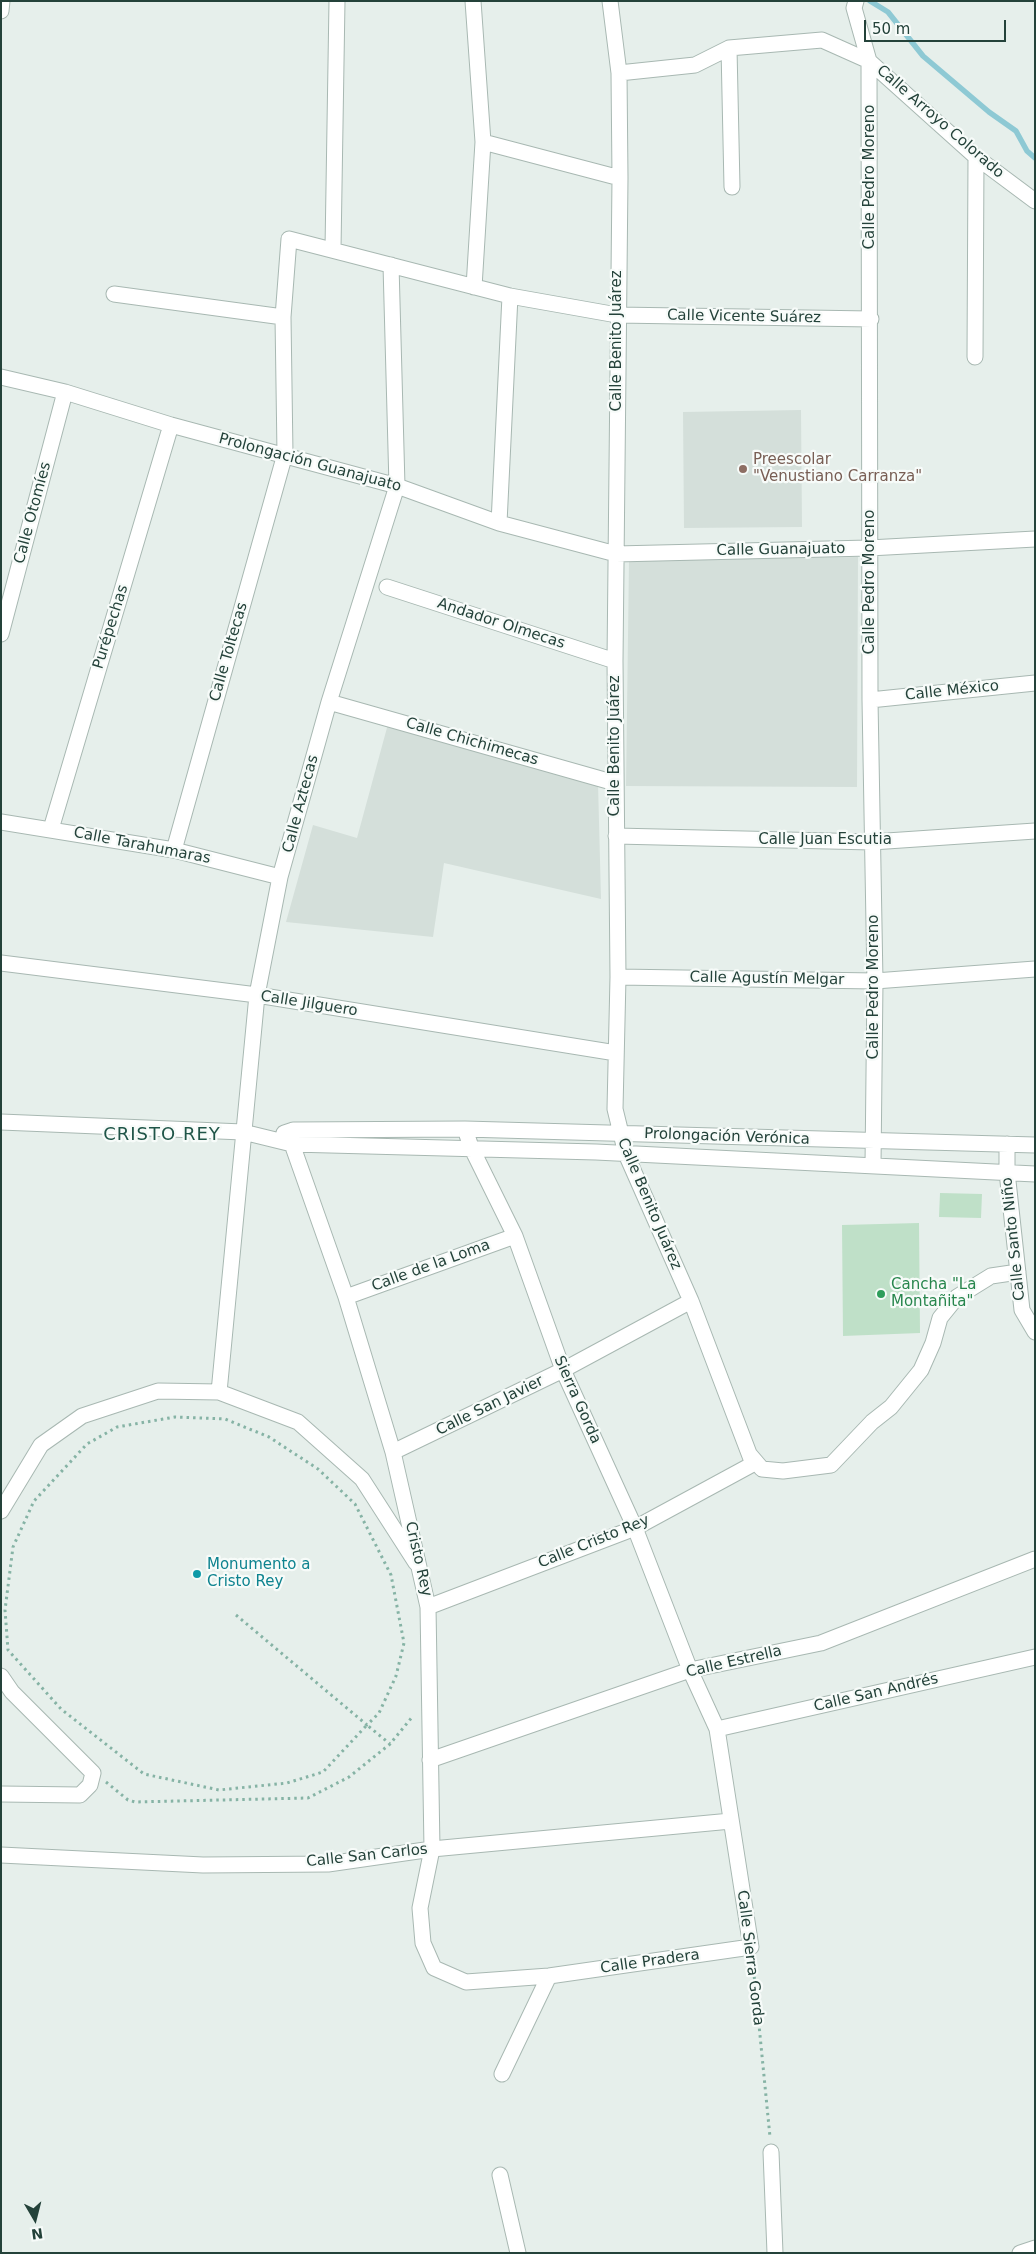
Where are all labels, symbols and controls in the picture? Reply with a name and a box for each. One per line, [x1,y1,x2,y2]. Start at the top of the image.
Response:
scale bar [866,10,1008,42]
text: 50 m [872,20,910,38]
street label: Calle Arroyo Colorado [873,62,1007,182]
street label: Calle Pedro Moreno [861,105,879,249]
street label: Calle Benito Juárez [608,270,626,412]
street label: Calle Vicente Suárez [667,307,821,327]
street label: Prolongación Guanajuato [217,430,403,496]
place label: Preescolar "Venustiano Carranza" [753,451,922,486]
street label: Calle Otomíes [11,460,55,566]
marker: Preescolar "Venustiano Carranza" [737,463,749,475]
street label: Calle Pedro Moreno [861,510,879,654]
street label: Calle Guanajuato [716,540,846,560]
street label: Purépechas [90,583,132,671]
street label: Andador Olmecas [435,595,567,653]
street label: Calle Toltecas [206,600,252,704]
street label: Calle Benito Juárez [606,675,624,817]
street label: Calle México [904,677,1000,705]
street label: Calle Chichimecas [404,714,540,770]
street label: Calle Aztecas [279,753,323,855]
street label: Calle Tarahumaras [72,824,212,868]
street label: Calle Juan Escutia [758,831,892,849]
street label: Calle Pedro Moreno [865,915,883,1059]
street label: Calle Agustín Melgar [690,969,844,989]
street label: Calle Jilguero [259,987,359,1021]
district label: CRISTO REY [102,1124,222,1146]
street label: Prolongación Verónica [644,1125,810,1149]
street label: Calle Benito Juárez [613,1136,685,1272]
street label: Calle Santo Niño [999,1176,1029,1302]
street label: Calle de la Loma [369,1236,493,1296]
place label: Cancha "La Montañita" [891,1276,976,1311]
marker: Cancha "La Montañita" [875,1288,887,1300]
street label: Sierra Gorda [550,1353,604,1447]
street label: Calle San Javier [433,1372,547,1440]
street label: Calle Cristo Rey [536,1511,652,1573]
street label: Cristo Rey [401,1520,435,1598]
place label: Monumento a Cristo Rey [207,1556,310,1591]
marker: Monumento a Cristo Rey [191,1568,203,1580]
street label: Calle Estrella [684,1642,784,1682]
street label: Calle San Andrés [812,1670,940,1716]
street label: Calle San Carlos [305,1841,429,1871]
street label: Calle Sierra Gorda [733,1889,767,2027]
street label: Calle Pradera [599,1946,701,1978]
north arrow [10,2194,60,2244]
text: N [30,2225,44,2243]

